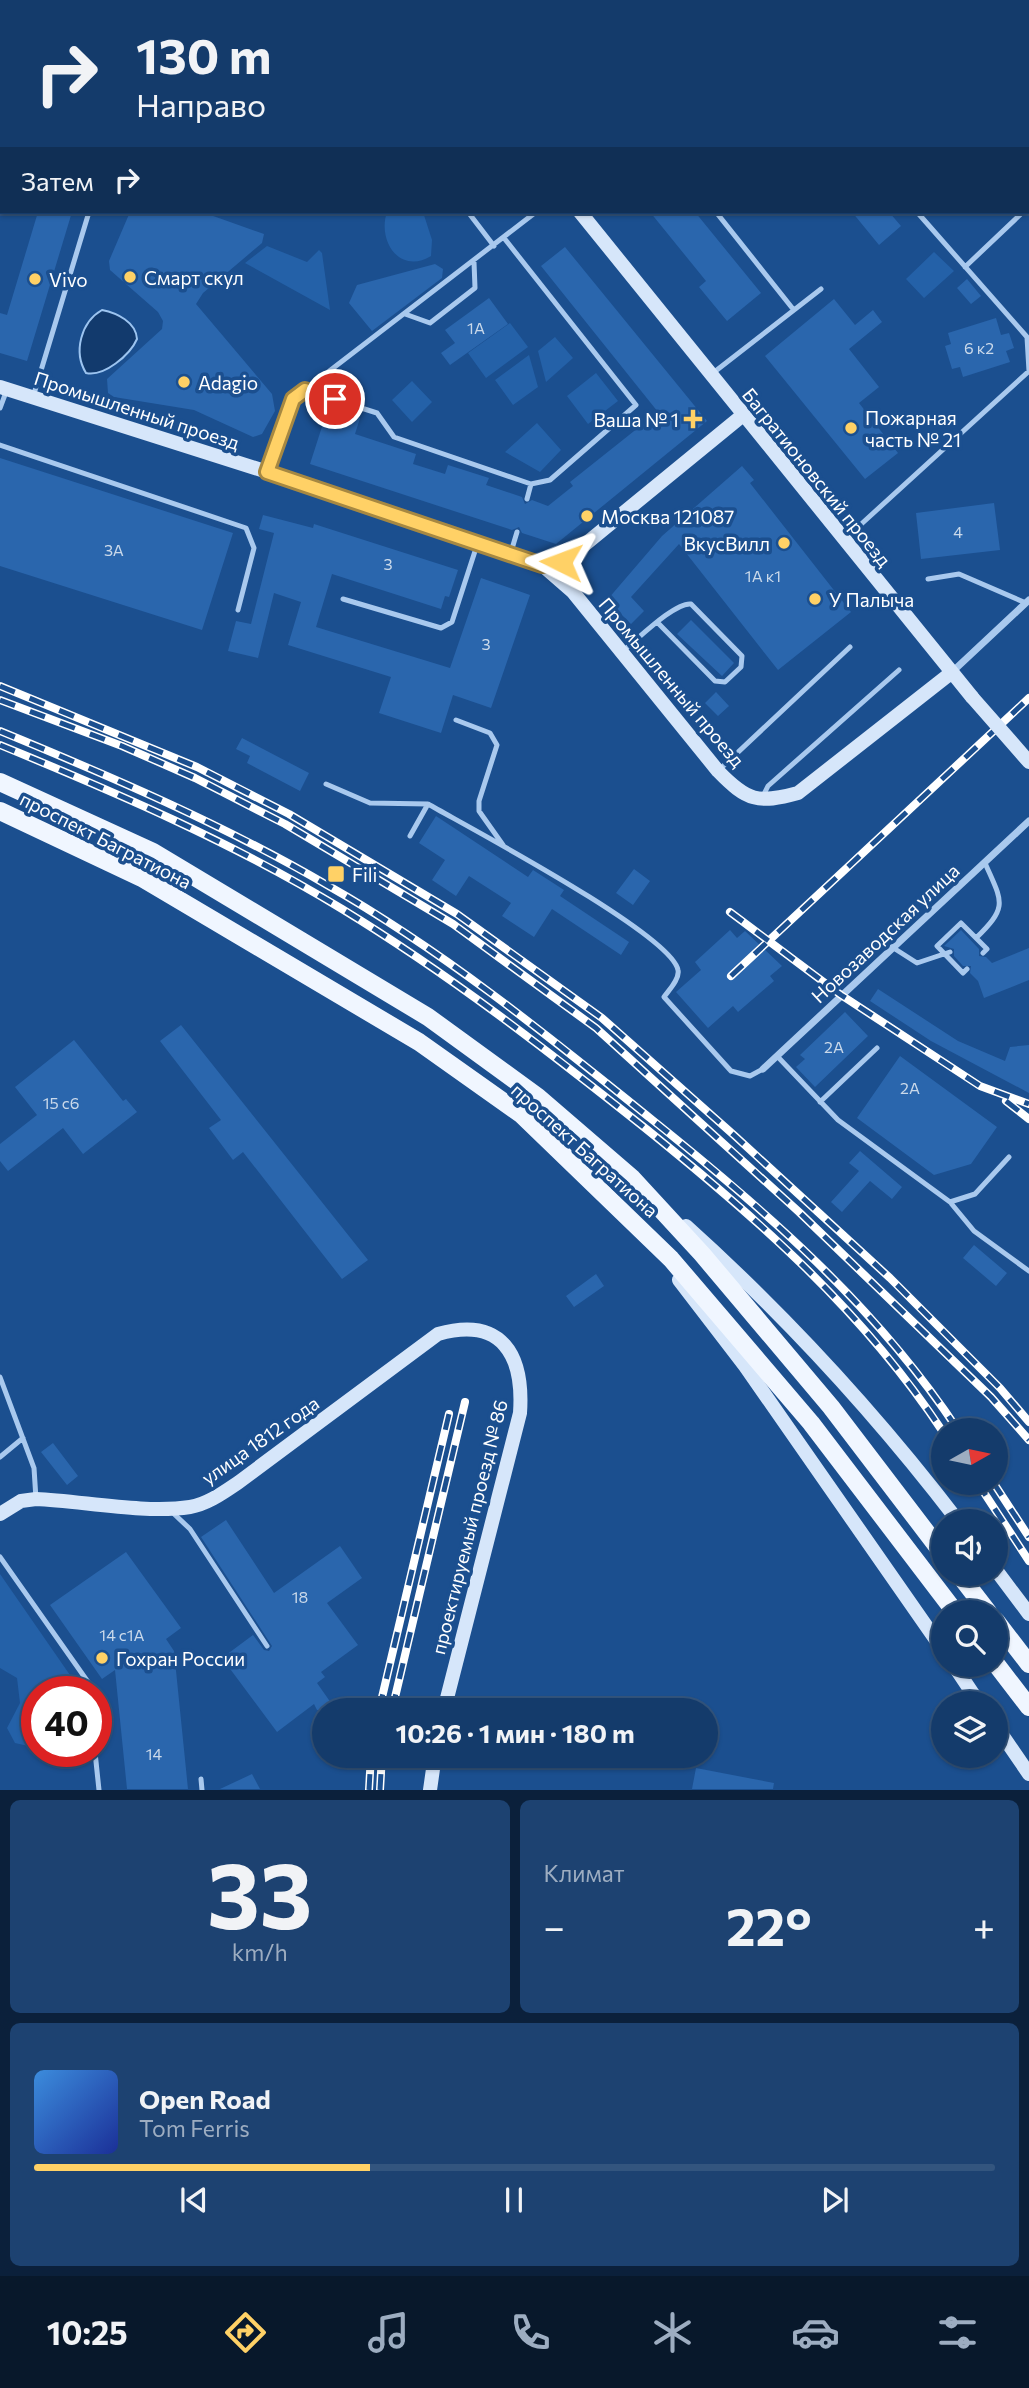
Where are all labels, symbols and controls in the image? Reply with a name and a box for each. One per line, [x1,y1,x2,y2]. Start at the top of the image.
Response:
text: 130 m [136,24,271,84]
icon: right [21,28,112,119]
text: Направо [136,84,266,124]
icon: right [108,161,146,199]
text: Затем [21,165,94,196]
place label: Смарт скул [144,266,244,289]
place label: Vivo [49,268,88,291]
marker: Смарт скул [122,269,138,285]
marker: Vivo [27,271,43,287]
house number: 1А [467,318,485,337]
house number: 6 к2 [964,338,994,357]
street label: Промышленный проезд [32,366,242,454]
pin [305,369,365,429]
place label: Adagio [198,371,258,394]
marker: Adagio [176,374,192,390]
icon: arrive [316,380,354,418]
street label: Багратионовский проезд [738,383,896,571]
place label: Пожарная часть № 21 [865,406,961,451]
place label: Ваша № 1 [594,408,679,431]
marker: Ваша № 1 [685,411,701,427]
marker: Пожарная часть № 21 [843,420,859,436]
place label: Москва 121087 [601,505,734,528]
marker: Москва 121087 [579,508,595,524]
house number: 4 [953,522,963,541]
position arrow [524,525,598,599]
place label: ВкусВилл [684,532,770,555]
marker: ВкусВилл [776,535,792,551]
house number: 3А [104,540,124,559]
house number: 3 [383,554,393,573]
house number: 1А к1 [745,566,781,585]
place label: У Палыча [829,588,914,611]
marker: У Палыча [807,591,823,607]
street label: Промышленный проезд [594,593,750,771]
house number: 3 [481,634,491,653]
street label: проспект Багратиона [16,787,196,893]
street label: Новозаводская улица [806,859,964,1007]
place label: Fili [352,863,378,886]
marker: Fili [326,864,346,884]
house number: 2А [824,1037,844,1056]
street label: проспект Багратиона [507,1078,663,1222]
house number: 2А [900,1078,920,1097]
house number: 15 с6 [43,1093,79,1112]
street label: улица 1812 года [197,1391,323,1489]
street label: проектируемый проезд № 86 [426,1397,512,1657]
north arrow [931,1418,1008,1494]
map controls [931,1418,1008,1768]
button: sound [931,1509,1008,1586]
house number: 18 [292,1587,308,1606]
button: search [931,1600,1008,1677]
house number: 14 с1А [99,1625,145,1644]
place label: Гохран России [116,1647,245,1670]
marker: Гохран России [94,1650,110,1666]
speed limit sign: 40 [21,1676,112,1767]
button: layers [931,1691,1008,1768]
text: 10:26 · 1 мин · 180 m [395,1717,635,1748]
house number: 14 [146,1744,163,1763]
text: 33 [207,1836,312,1948]
text: Климат [544,1859,625,1887]
text: 22° [726,1893,812,1957]
text: − [544,1902,565,1949]
text: + [973,1902,995,1949]
text: km/h [232,1938,288,1966]
text: Open Road [139,2083,271,2114]
text: Tom Ferris [139,2114,250,2142]
icon: previous [175,2181,213,2219]
icon: pause [495,2181,533,2219]
icon: next [816,2181,854,2219]
icon: directions [221,2308,270,2357]
icon: music [364,2308,413,2357]
icon: phone [506,2308,555,2357]
icon: climate [648,2308,697,2357]
icon: car [791,2308,840,2357]
icon: filters [933,2308,982,2357]
text: 10:25 [47,2312,128,2352]

